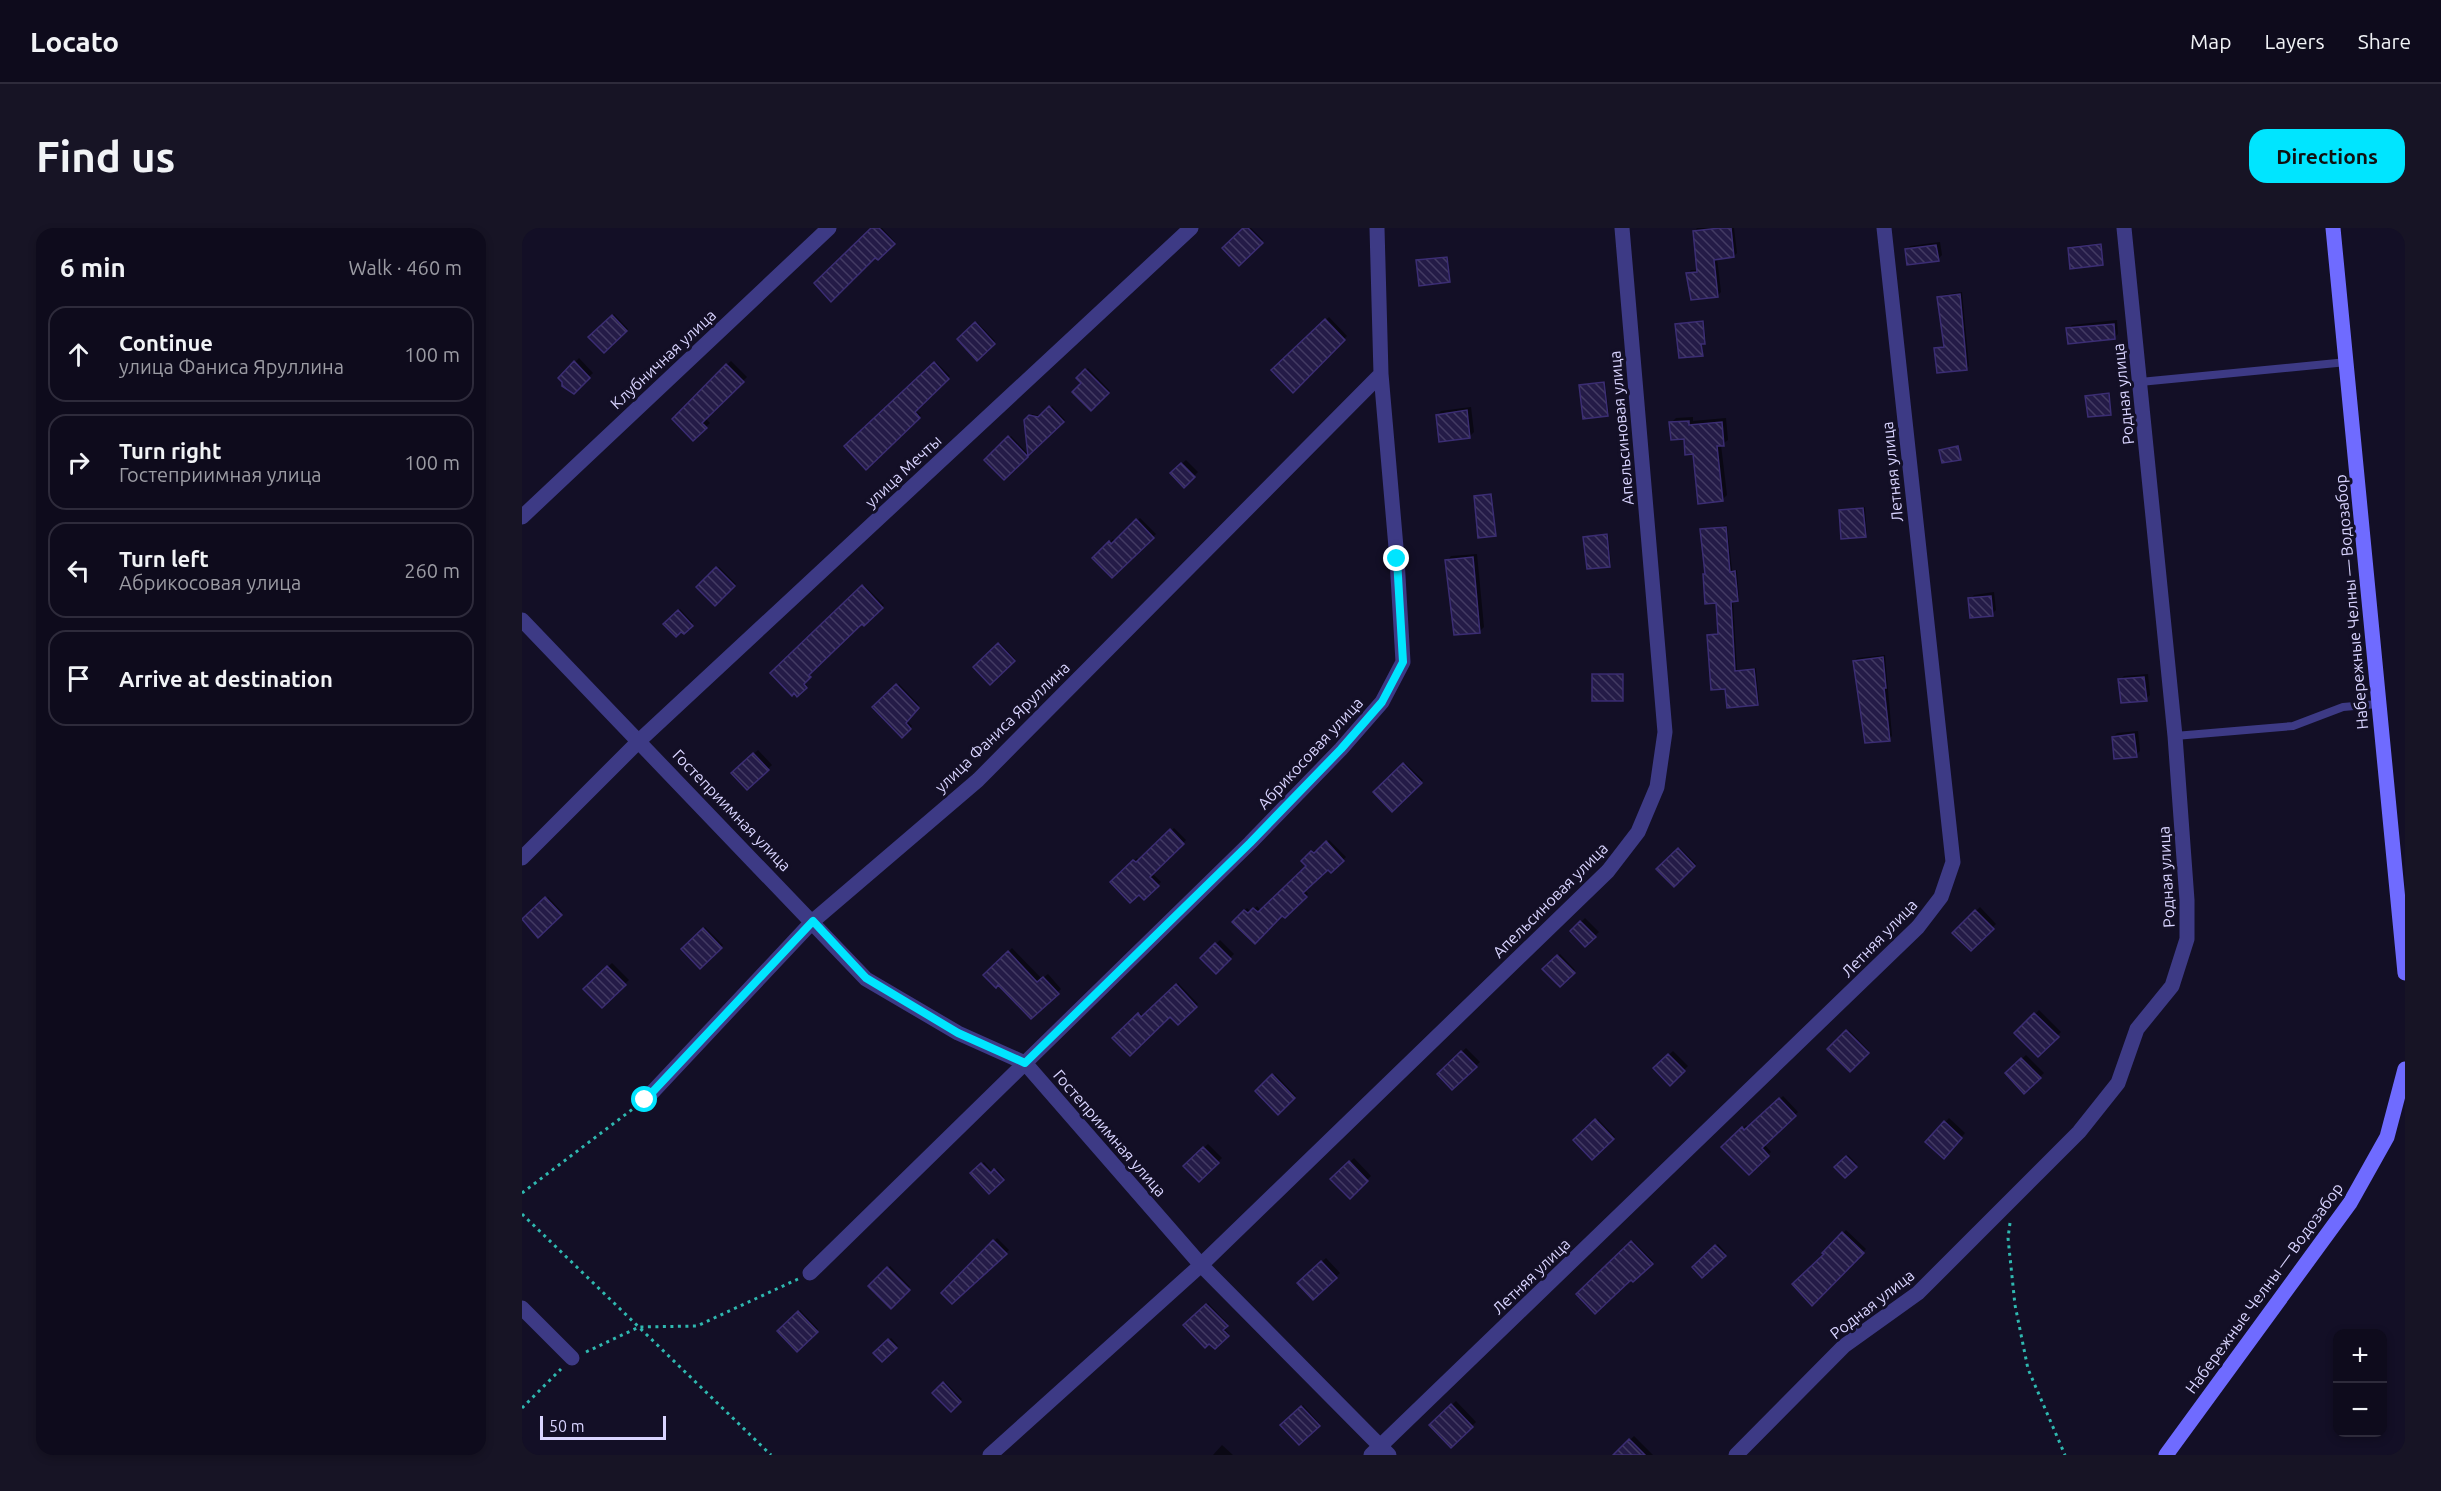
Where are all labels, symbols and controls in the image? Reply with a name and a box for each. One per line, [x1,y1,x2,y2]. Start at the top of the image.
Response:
text: Locato [30,26,119,57]
text: Map [2190,29,2231,53]
text: Layers [2264,29,2325,53]
text: Share [2358,29,2411,53]
button: Directions [2249,129,2405,183]
text: Find us [36,133,175,180]
text: 6 min [60,253,126,282]
text: Walk · 460 m [349,256,462,279]
street label: Клубничная улица [607,306,719,412]
text: Continue [119,330,213,355]
icon: ahead [62,338,95,371]
street label: Родная улица [2109,342,2137,446]
text: 100 m [404,343,460,366]
street label: Апельсиновая улица [1605,350,1637,506]
text: улица Фаниса Яруллина [119,355,344,378]
street label: Летняя улица [1878,421,1906,523]
street label: улица Мечты [861,431,945,511]
text: Turn right [119,438,221,463]
icon: right [62,446,95,479]
text: 100 m [404,451,460,474]
text: Гостеприимная улица [119,463,322,486]
street label: Набережные Челны — Водозабор [2331,474,2371,730]
route end [1383,545,1409,571]
text: Turn left [119,546,209,571]
icon: left [62,554,95,587]
text: 260 m [404,559,460,582]
text: Абрикосовая улица [119,571,301,594]
street label: улица Фаниса Яруллина [931,658,1073,796]
icon: arrive [62,662,95,695]
text: Arrive at destination [119,666,333,691]
street label: Абрикосовая улица [1254,694,1366,812]
street label: Гостеприимная улица [669,745,795,875]
street label: Родная улица [2154,826,2178,928]
street label: Апельсиновая улица [1489,839,1611,961]
street label: Летняя улица [1837,895,1921,981]
street label: Гостеприимная улица [1050,1066,1170,1200]
route start [631,1086,657,1112]
street label: Набережные Челны — Водозабор [2181,1179,2347,1397]
street label: Летняя улица [1488,1234,1574,1318]
street label: Родная улица [1826,1266,1918,1342]
map controls [2333,1329,2387,1437]
button: + [2333,1329,2387,1383]
button: − [2333,1383,2387,1437]
scale bar [540,1413,666,1440]
text: 50 m [549,1417,585,1435]

